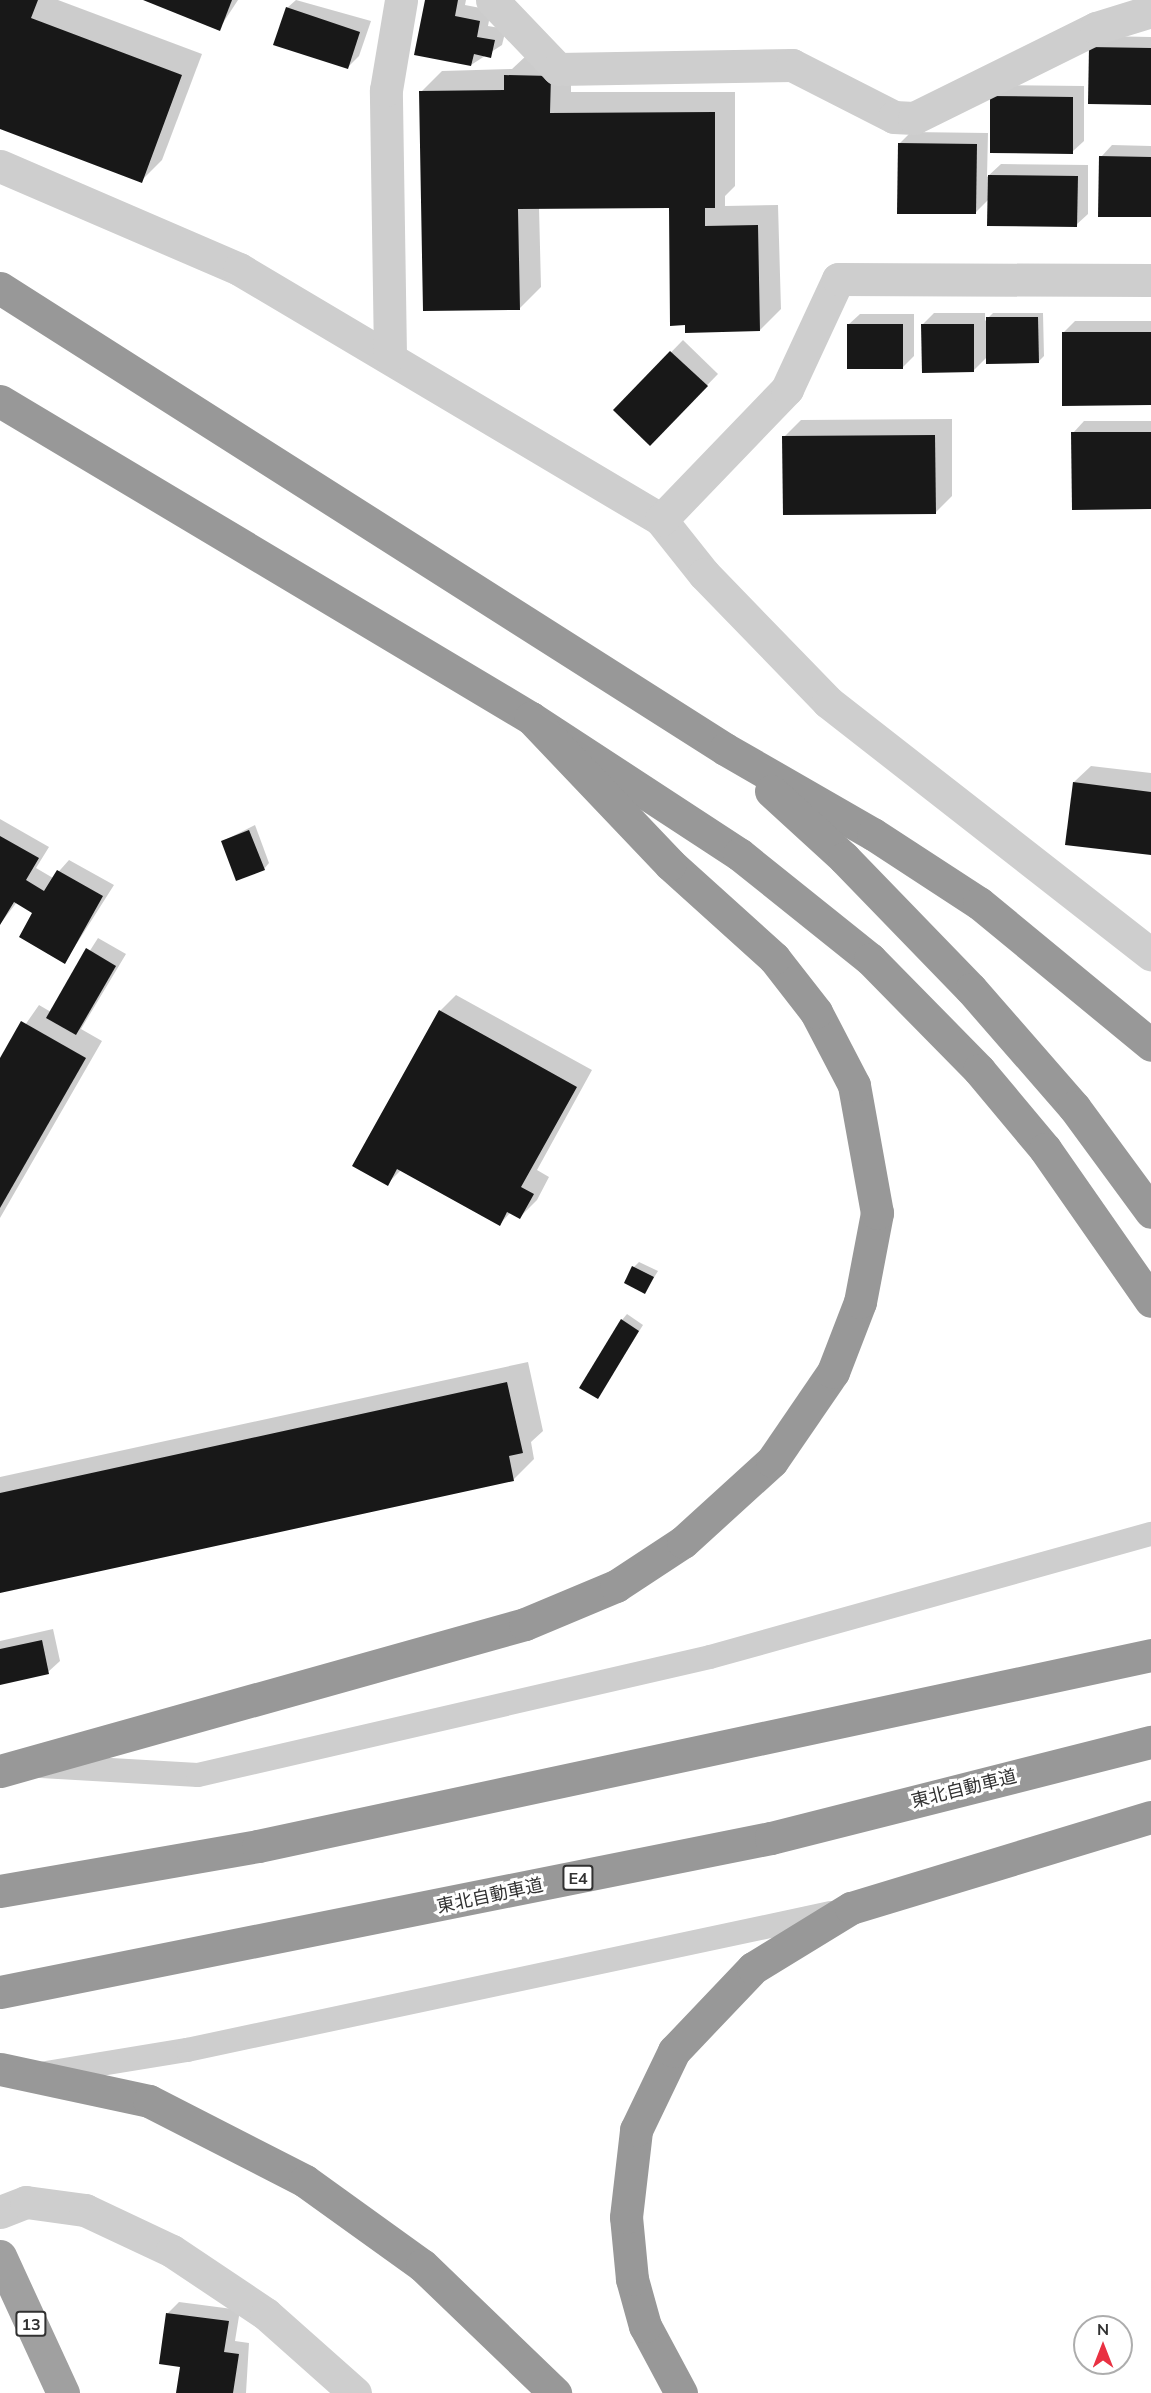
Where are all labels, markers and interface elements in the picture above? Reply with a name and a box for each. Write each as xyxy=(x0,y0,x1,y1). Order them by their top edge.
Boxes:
street label: 東北自動車道 xyxy=(909,1765,1019,1813)
road number: E4 xyxy=(562,1865,594,1891)
street label: 東北自動車道 xyxy=(435,1874,545,1918)
road number: 13 xyxy=(15,2311,48,2337)
north arrow xyxy=(1073,2315,1133,2375)
text: N xyxy=(1097,2319,1109,2339)

